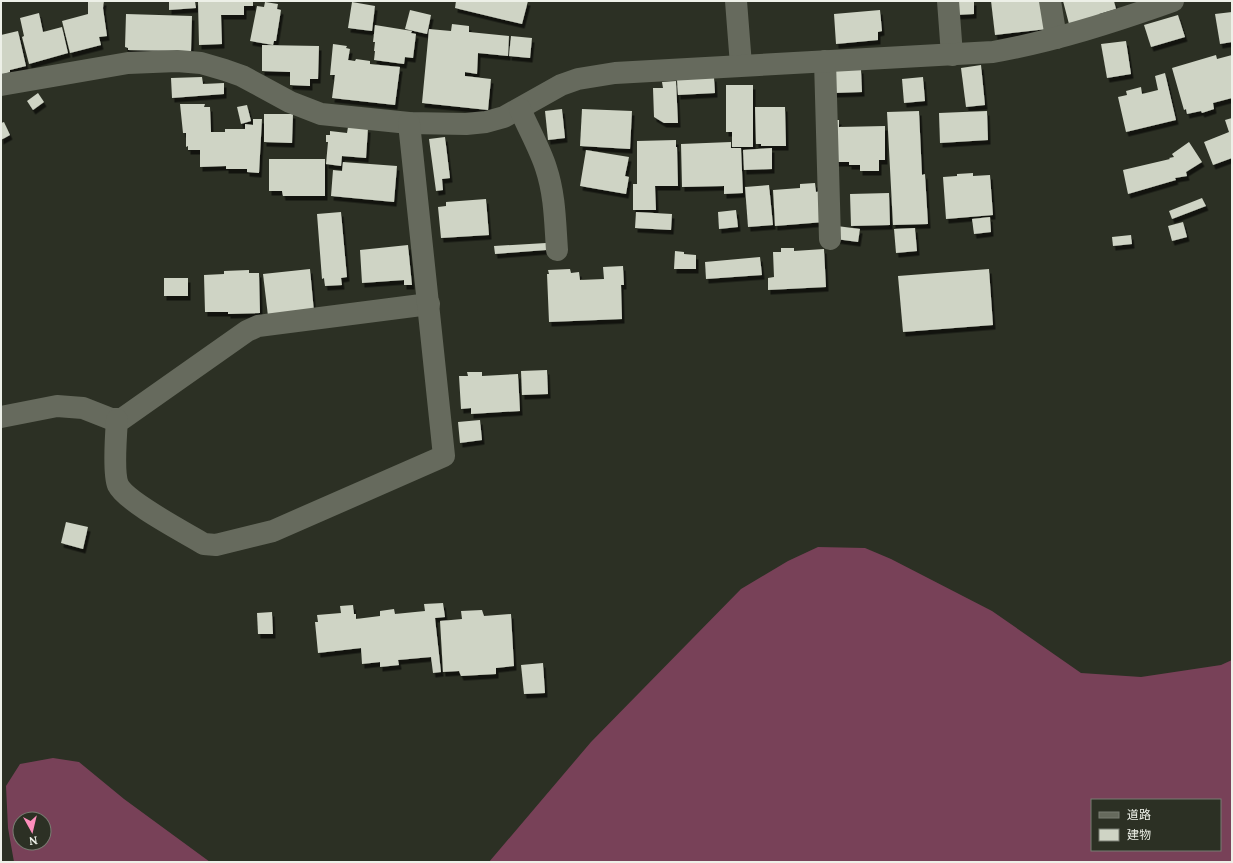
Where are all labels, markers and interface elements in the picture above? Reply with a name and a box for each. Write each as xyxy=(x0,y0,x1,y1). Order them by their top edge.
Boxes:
legend xyxy=(1091,799,1221,851)
text: 道路 xyxy=(1127,807,1151,822)
north arrow xyxy=(12,811,52,851)
text: 建物 xyxy=(1127,827,1151,842)
text: N xyxy=(28,833,39,848)

